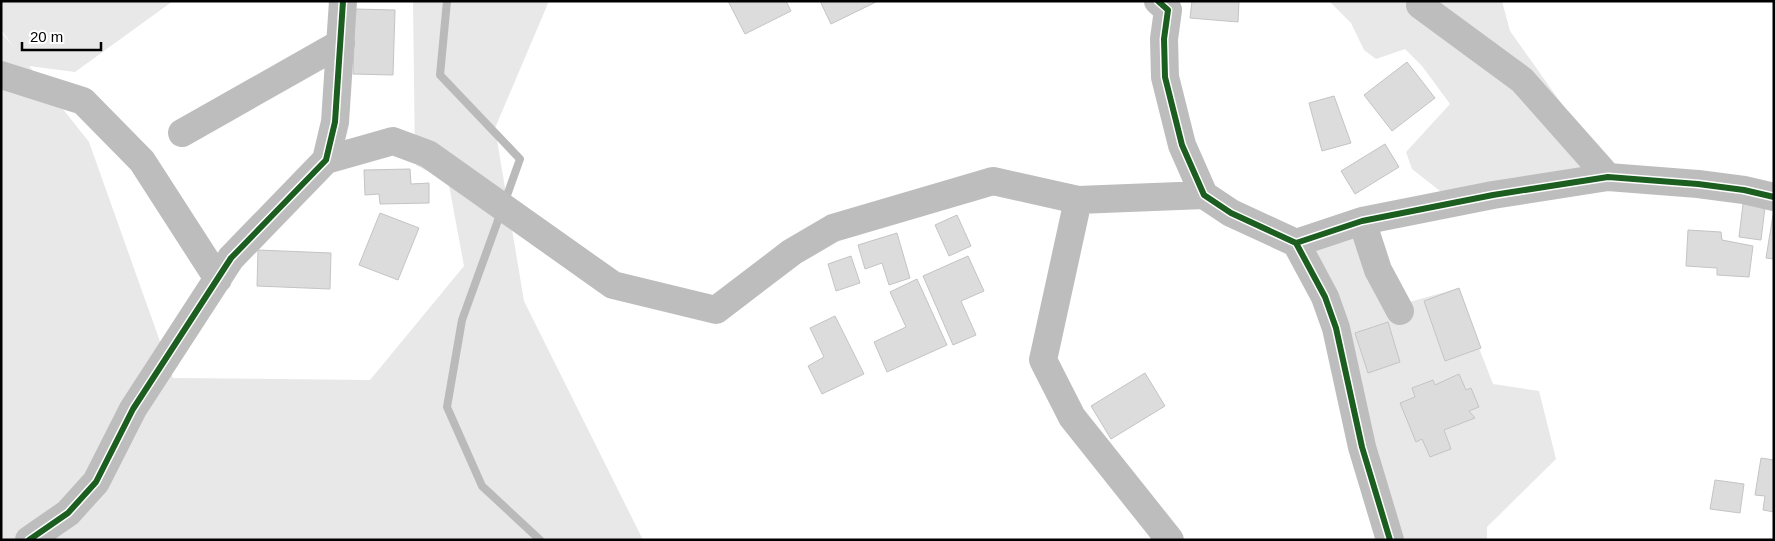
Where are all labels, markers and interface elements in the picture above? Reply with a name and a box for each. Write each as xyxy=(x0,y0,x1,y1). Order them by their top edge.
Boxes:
scale bar xyxy=(22,20,101,52)
text: 20 m xyxy=(30,28,63,45)

